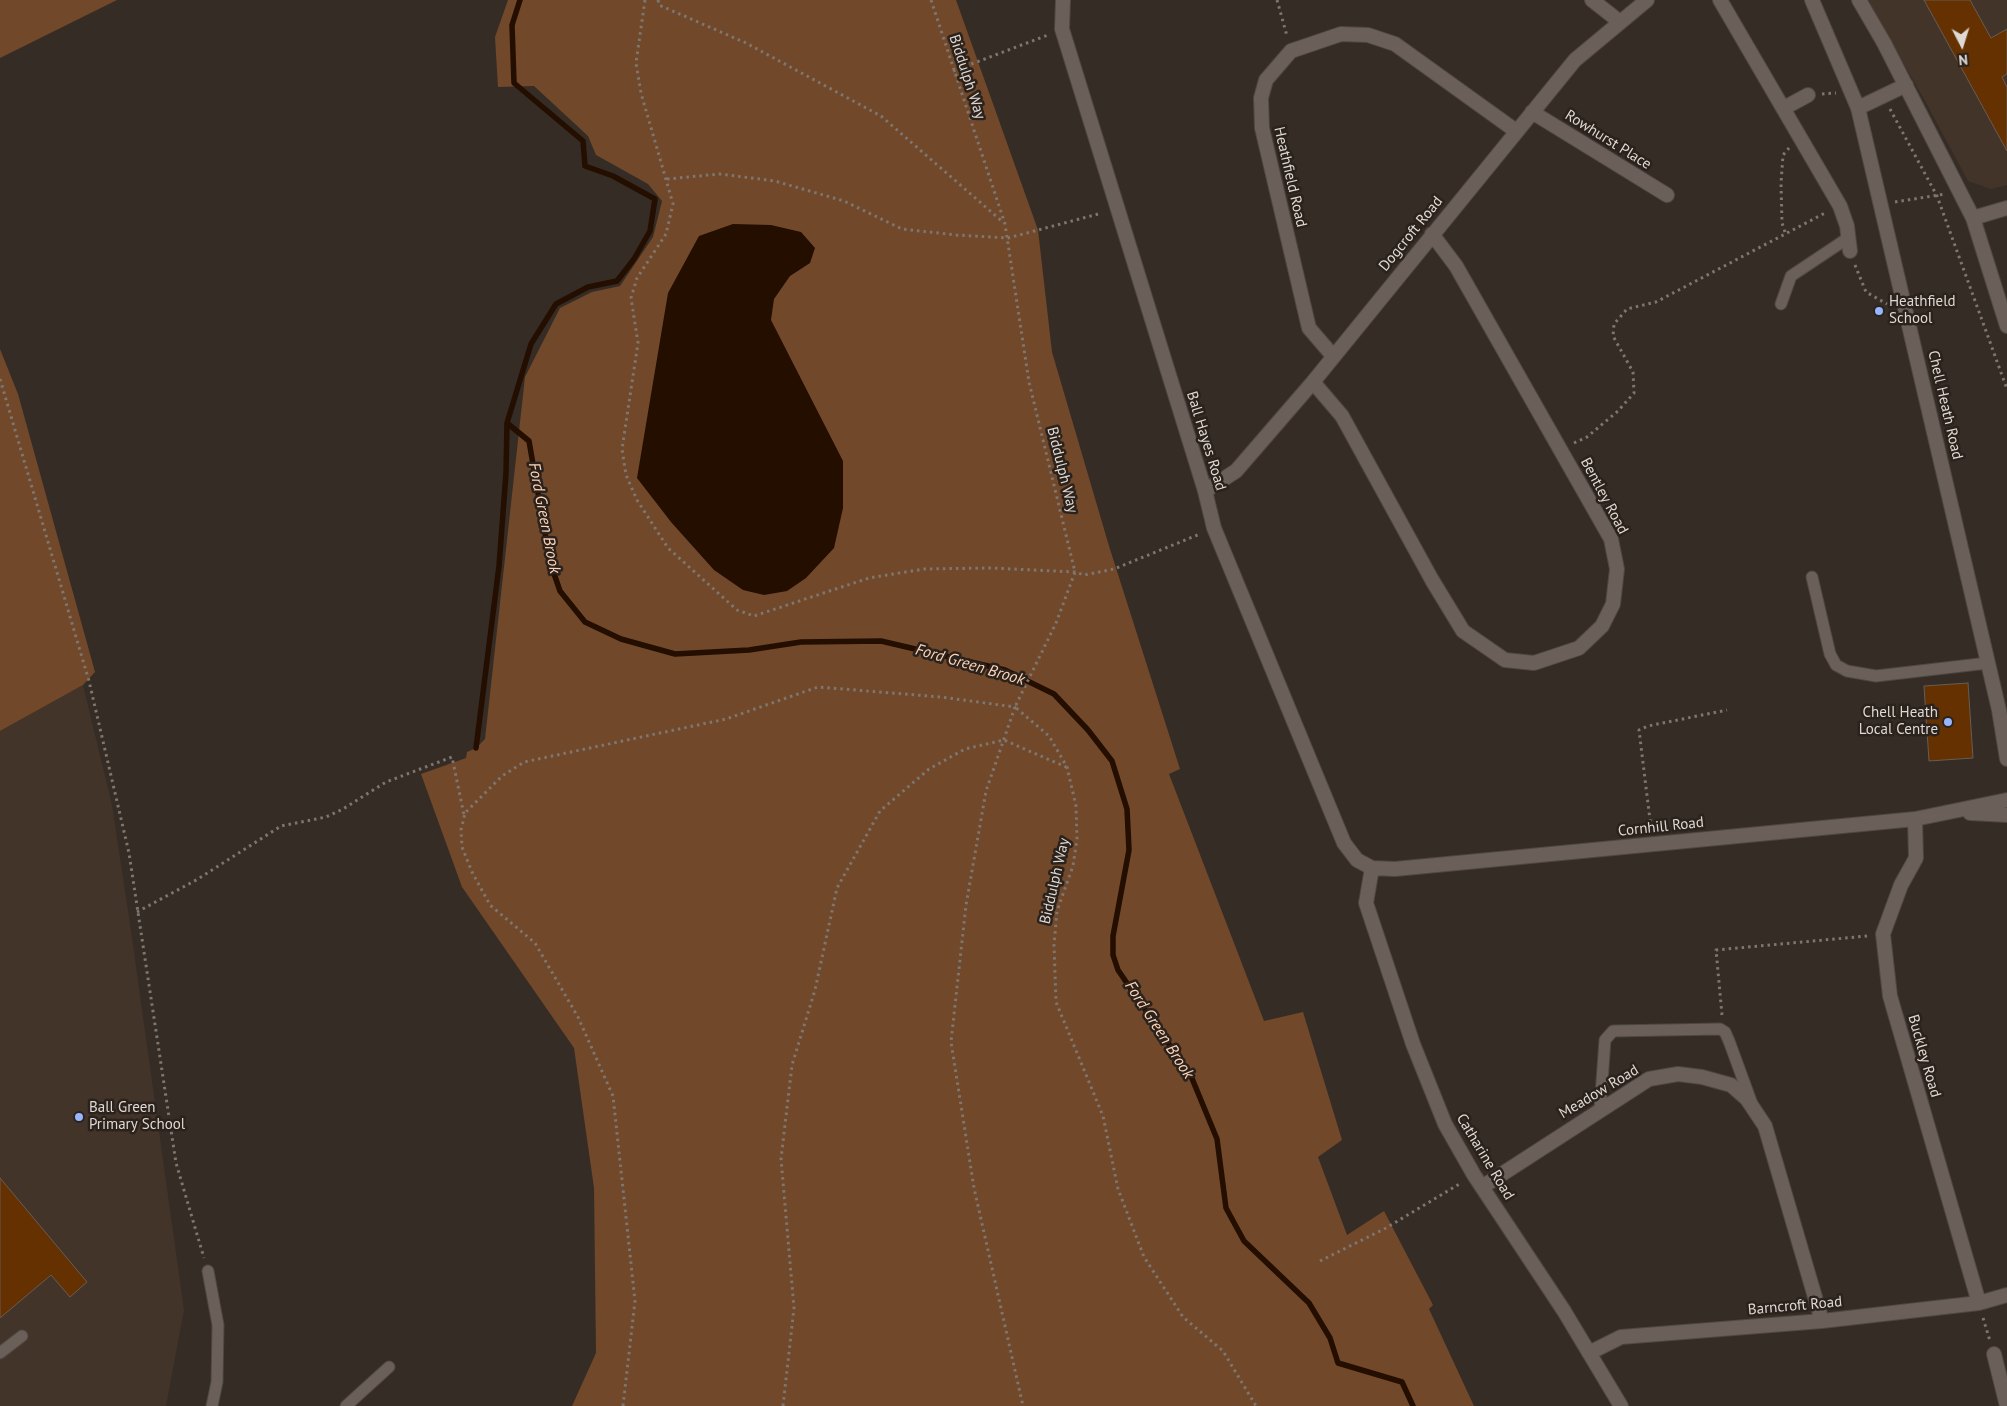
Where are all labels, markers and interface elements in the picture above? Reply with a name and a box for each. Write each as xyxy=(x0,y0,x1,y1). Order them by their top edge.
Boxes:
north arrow xyxy=(1937,20,1987,70)
street label: Biddulph Way xyxy=(945,32,989,122)
text: N xyxy=(1958,51,1969,69)
street label: Rowhurst Place xyxy=(1562,106,1654,174)
street label: Heathfield Road xyxy=(1270,125,1310,229)
street label: Dogcroft Road xyxy=(1375,193,1447,275)
place label: Heathfield School xyxy=(1889,293,1956,328)
marker: Heathfield School xyxy=(1873,305,1885,317)
street label: Chell Heath Road xyxy=(1924,349,1966,461)
street label: Ball Hayes Road xyxy=(1182,389,1230,493)
street label: Biddulph Way xyxy=(1043,425,1081,515)
street label: Bentley Road xyxy=(1576,455,1632,537)
water label: Ford Green Brook xyxy=(524,461,564,575)
water label: Ford Green Brook xyxy=(913,640,1027,690)
place label: Chell Heath Local Centre xyxy=(1859,704,1938,739)
marker: Chell Heath Local Centre xyxy=(1942,716,1954,728)
street label: Cornhill Road xyxy=(1617,814,1705,840)
street label: Biddulph Way xyxy=(1036,836,1074,926)
water label: Ford Green Brook xyxy=(1120,977,1198,1083)
street label: Buckley Road xyxy=(1904,1013,1944,1099)
street label: Meadow Road xyxy=(1556,1061,1642,1123)
place label: Ball Green Primary School xyxy=(89,1099,185,1134)
marker: Ball Green Primary School xyxy=(73,1111,85,1123)
street label: Catharine Road xyxy=(1452,1111,1518,1203)
street label: Barncroft Road xyxy=(1747,1293,1843,1319)

